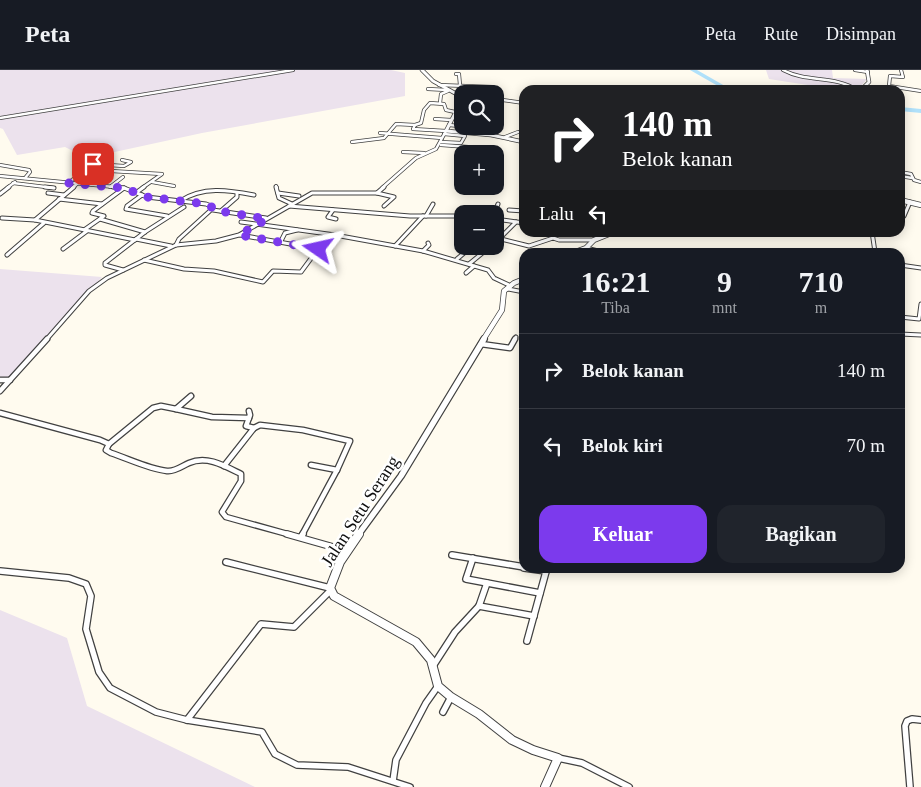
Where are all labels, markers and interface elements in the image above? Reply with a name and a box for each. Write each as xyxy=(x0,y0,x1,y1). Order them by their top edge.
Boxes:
text: Peta xyxy=(25,21,70,47)
text: Peta xyxy=(705,24,736,44)
text: Rute xyxy=(764,24,798,44)
text: Disimpan xyxy=(826,24,896,44)
map controls xyxy=(454,85,504,255)
button: search xyxy=(454,85,504,135)
icon: right xyxy=(539,105,604,170)
text: 140 m xyxy=(622,105,712,144)
pin xyxy=(72,143,114,185)
button: + xyxy=(454,145,504,195)
text: Belok kanan xyxy=(622,146,733,171)
icon: arrive xyxy=(79,150,107,178)
icon: left xyxy=(584,200,612,228)
text: Lalu xyxy=(539,203,574,224)
button: − xyxy=(454,205,504,255)
position arrow xyxy=(291,222,343,274)
text: 16:21 xyxy=(581,265,651,298)
text: 9 xyxy=(717,265,732,298)
text: 710 xyxy=(798,265,843,298)
text: Tiba xyxy=(601,299,630,316)
text: mnt xyxy=(712,299,737,316)
text: m xyxy=(815,299,827,316)
icon: right xyxy=(539,357,567,385)
text: Belok kanan xyxy=(582,360,684,381)
text: 140 m xyxy=(837,360,885,381)
icon: left xyxy=(539,432,567,460)
text: Belok kiri xyxy=(582,435,663,456)
text: 70 m xyxy=(846,435,885,456)
street label: Jalan Setu Serang xyxy=(317,452,403,570)
button: Keluar xyxy=(539,505,707,563)
button: Bagikan xyxy=(717,505,885,563)

